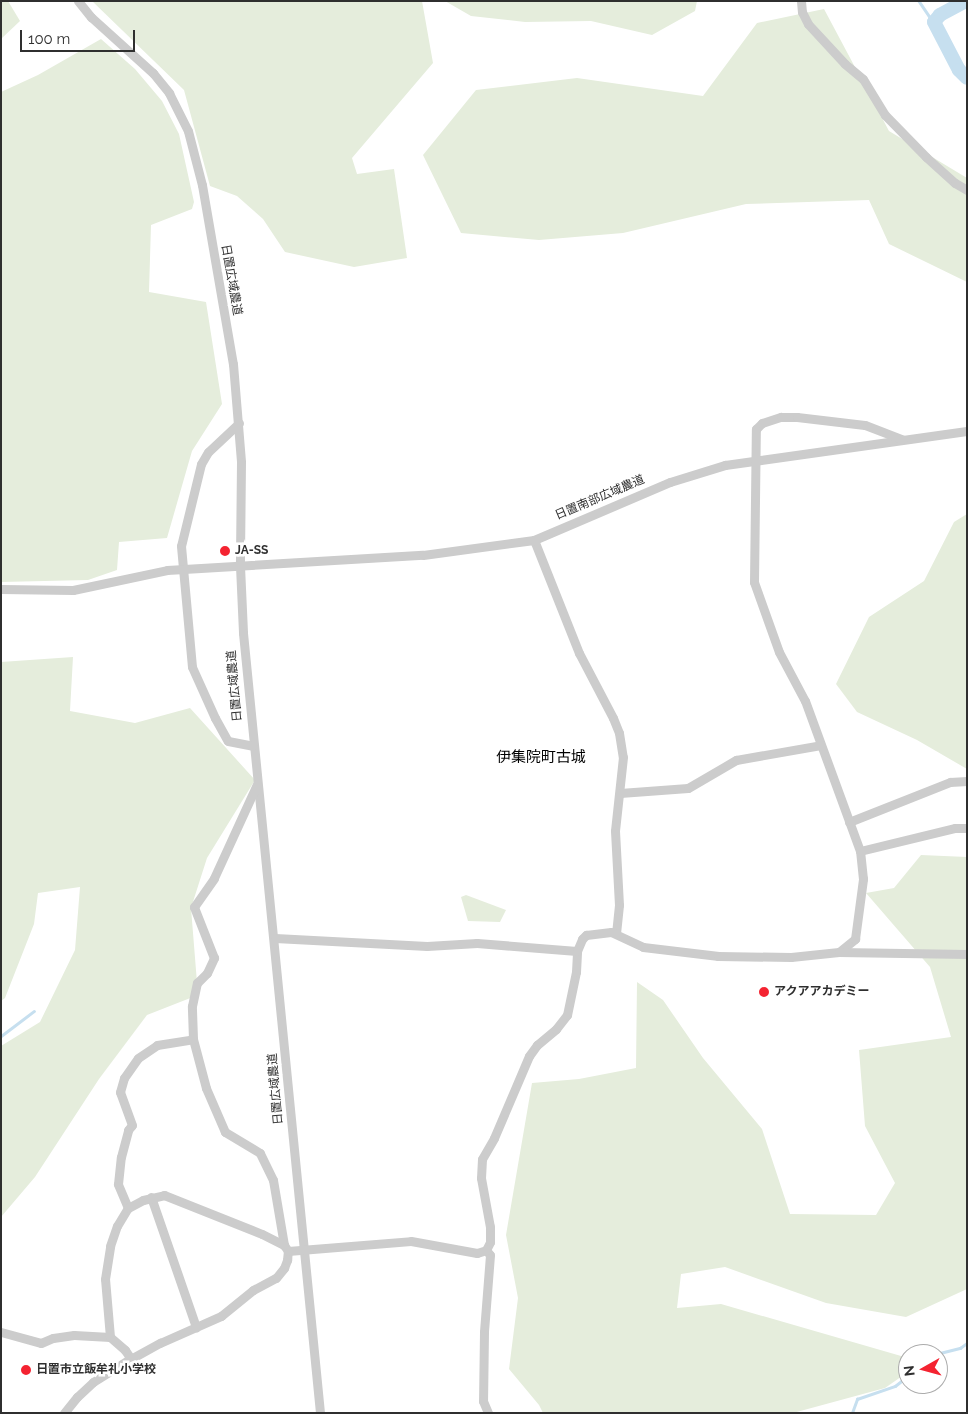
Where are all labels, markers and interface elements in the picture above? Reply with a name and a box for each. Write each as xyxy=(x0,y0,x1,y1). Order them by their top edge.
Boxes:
scale bar xyxy=(22,20,138,52)
text: 100 m xyxy=(28,30,70,48)
street label: 日置広域農道 xyxy=(218,243,244,317)
street label: 日置南部広域農道 xyxy=(553,473,647,523)
place label: JA-SS xyxy=(235,544,268,558)
marker: JA-SS xyxy=(219,545,231,557)
street label: 日置広域農道 xyxy=(225,650,245,722)
district label: 伊集院町古城 xyxy=(496,749,586,767)
place label: アクアアカデミー xyxy=(774,985,870,999)
marker: アクアアカデミー xyxy=(758,986,770,998)
street label: 日置広域農道 xyxy=(266,1053,286,1125)
north arrow xyxy=(898,1344,948,1394)
place label: 日置市立飯牟礼小学校 xyxy=(36,1363,156,1377)
marker: 日置市立飯牟礼小学校 xyxy=(20,1364,32,1376)
text: N xyxy=(901,1364,918,1377)

